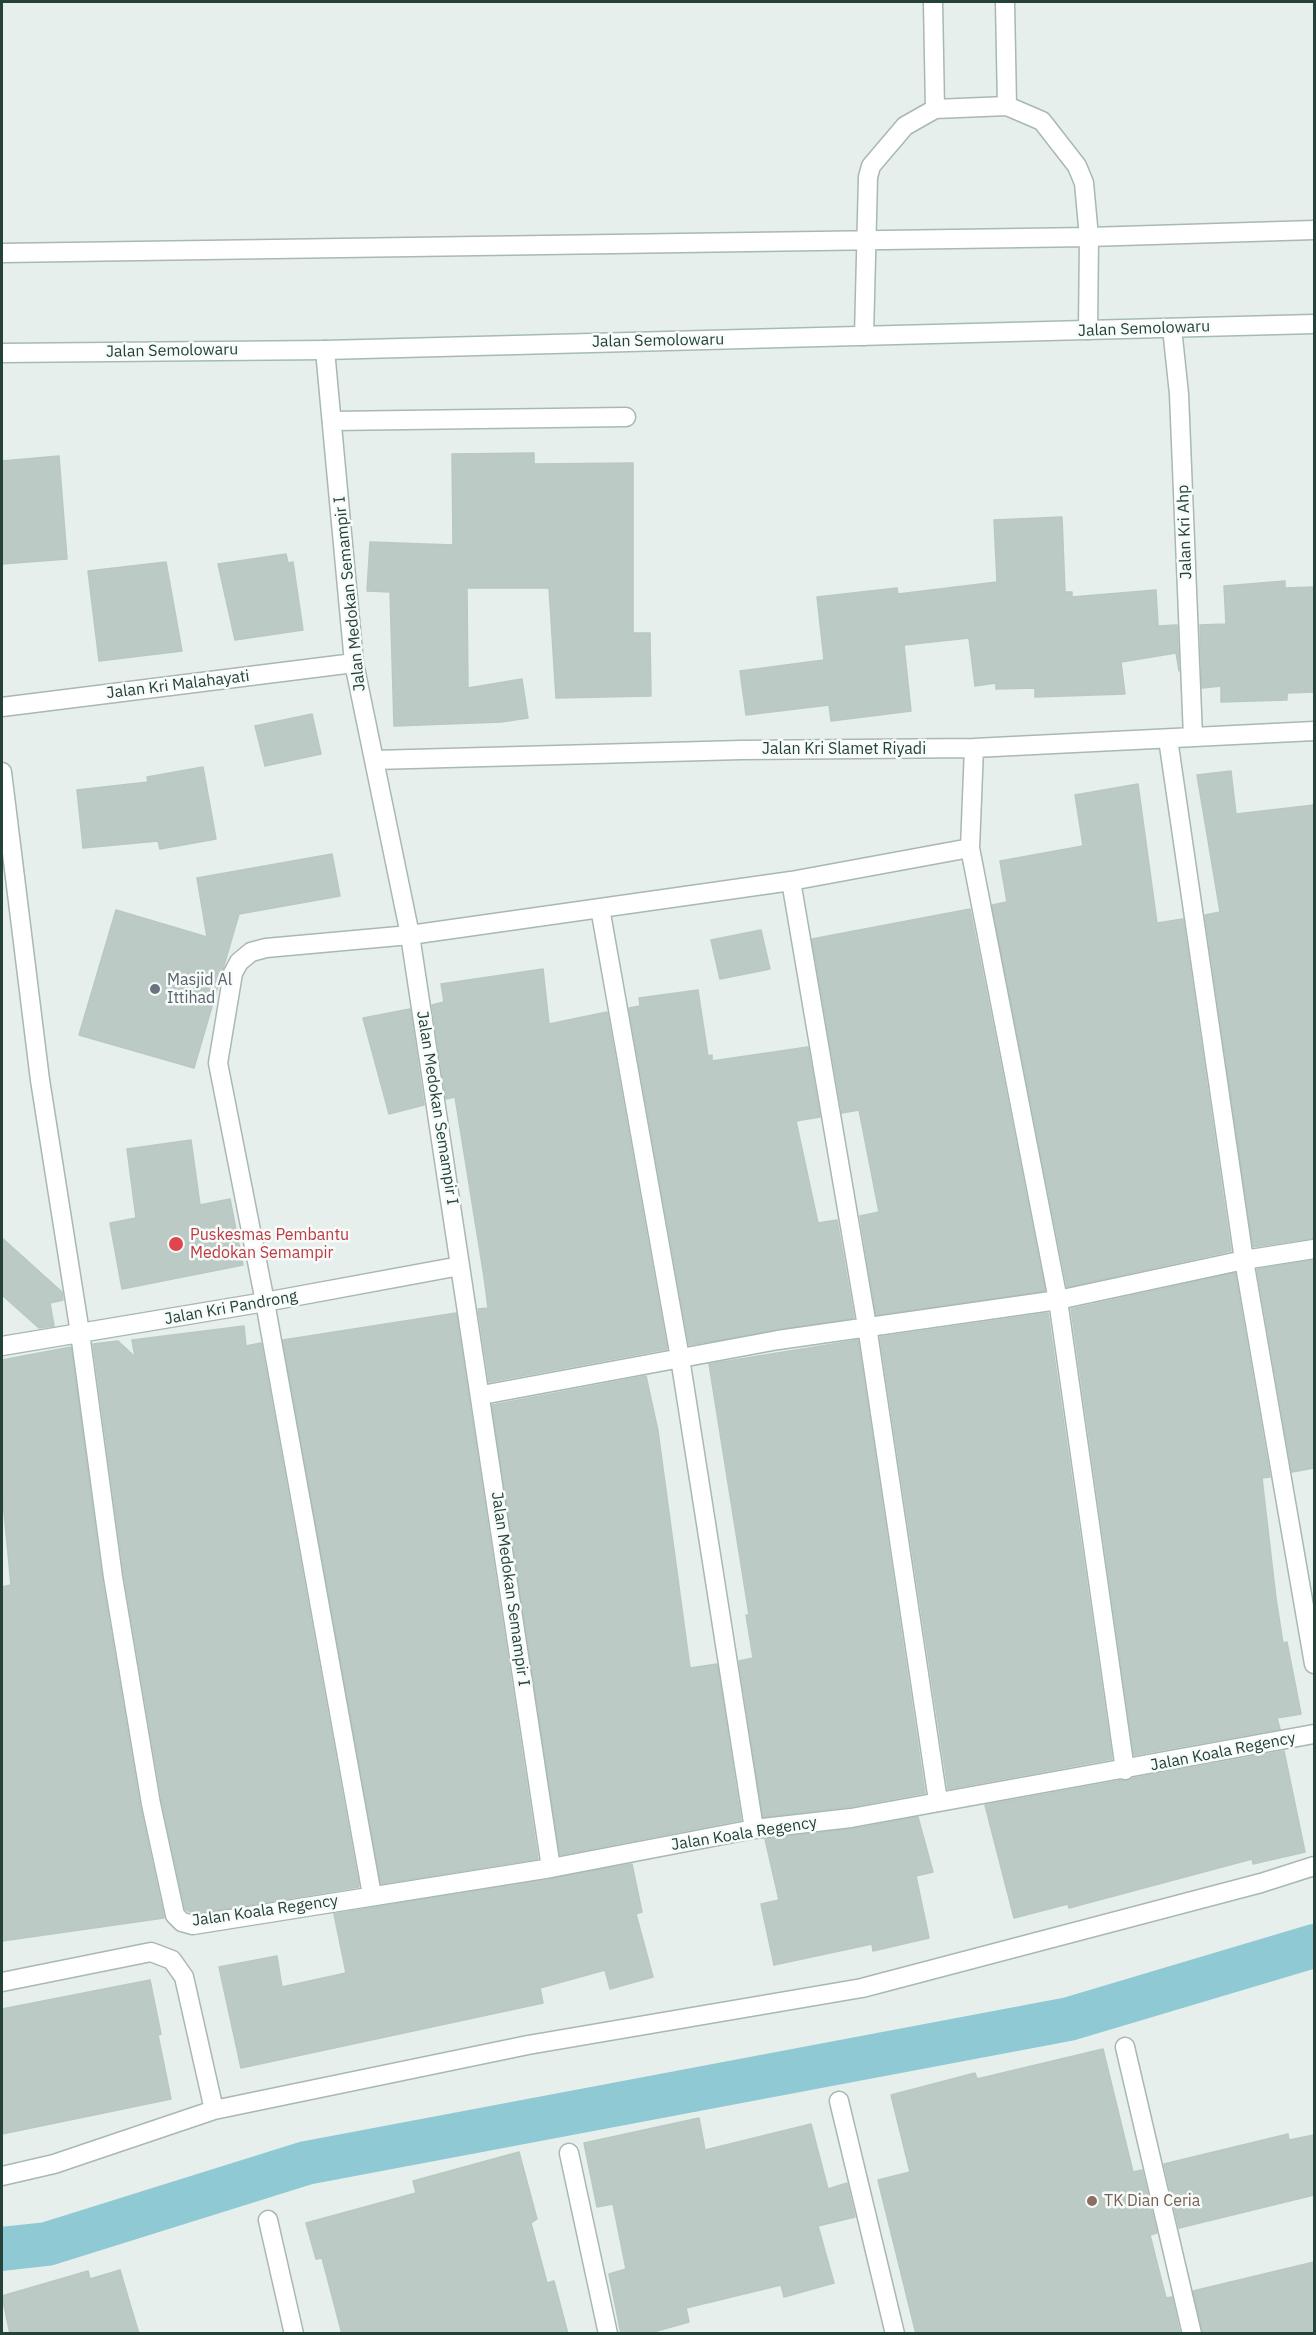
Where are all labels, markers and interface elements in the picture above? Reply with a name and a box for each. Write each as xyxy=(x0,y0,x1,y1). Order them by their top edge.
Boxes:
street label: Jalan Semolowaru xyxy=(1078,317,1210,341)
street label: Jalan Semolowaru xyxy=(592,330,724,352)
street label: Jalan Semolowaru xyxy=(106,340,238,362)
street label: Jalan Kri Ahp xyxy=(1174,484,1196,580)
street label: Jalan Medokan Semampir I xyxy=(330,495,370,693)
street label: Jalan Kri Malahayati xyxy=(105,667,251,703)
street label: Jalan Kri Slamet Riyadi xyxy=(762,739,926,759)
place label: Masjid Al Ittihad xyxy=(167,970,232,1008)
marker: Masjid Al Ittihad xyxy=(148,982,162,996)
street label: Jalan Medokan Semampir I xyxy=(412,1010,462,1206)
place label: Puskesmas Pembantu Medokan Semampir xyxy=(190,1225,349,1263)
marker: Puskesmas Pembantu Medokan Semampir xyxy=(167,1235,185,1253)
street label: Jalan Kri Pandrong xyxy=(163,1287,299,1329)
street label: Jalan Medokan Semampir I xyxy=(487,1491,533,1687)
street label: Jalan Koala Regency xyxy=(1149,1729,1297,1775)
street label: Jalan Koala Regency xyxy=(670,1813,818,1855)
street label: Jalan Koala Regency xyxy=(191,1891,339,1931)
place label: TK Dian Ceria xyxy=(1104,2191,1200,2211)
marker: TK Dian Ceria xyxy=(1085,2194,1099,2208)

